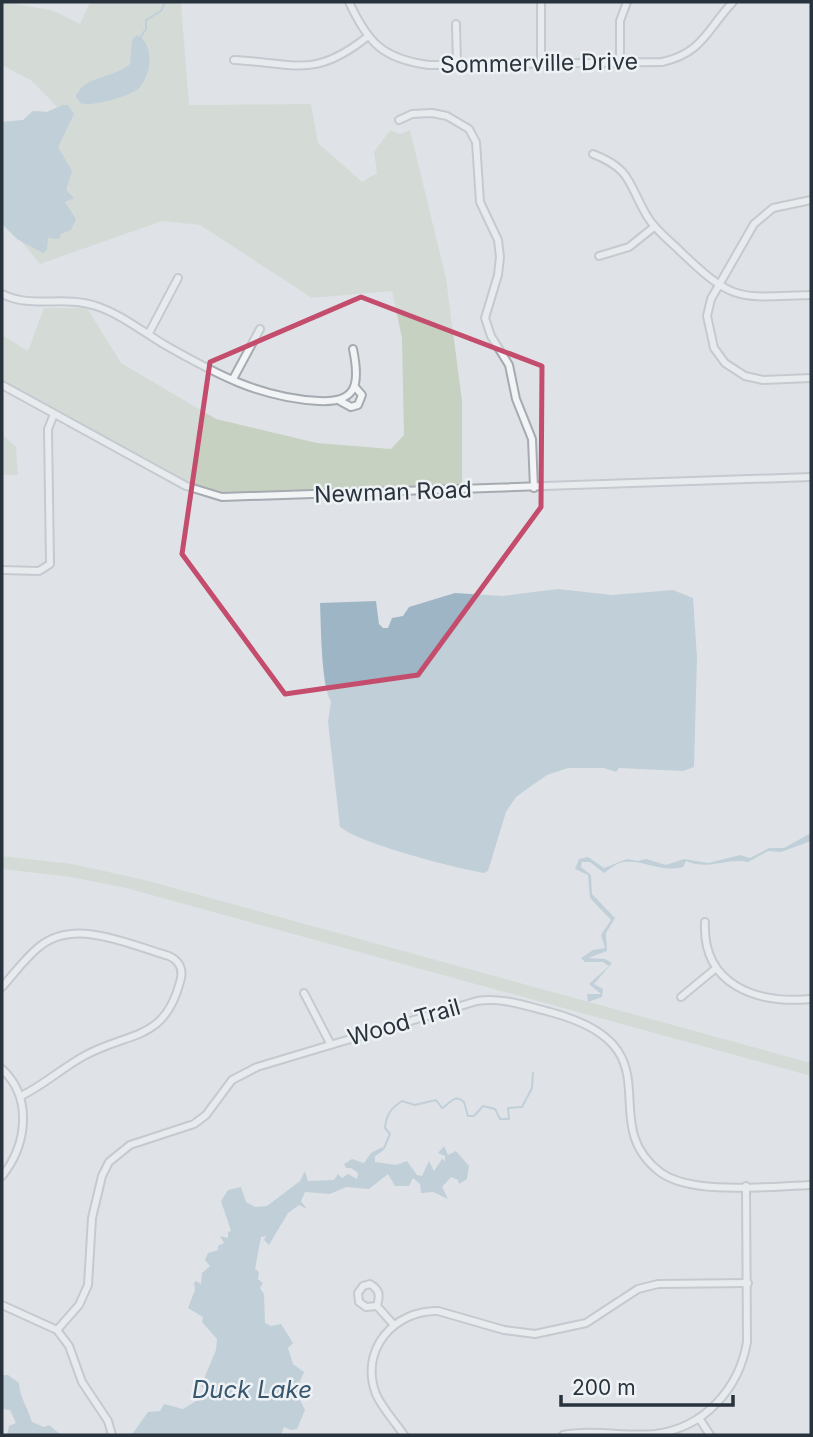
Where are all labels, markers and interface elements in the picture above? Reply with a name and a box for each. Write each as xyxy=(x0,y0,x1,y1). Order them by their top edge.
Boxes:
street label: Sommerville Drive xyxy=(440,47,638,79)
street label: Newman Road xyxy=(314,475,472,509)
street label: Wood Trail xyxy=(344,993,464,1051)
scale bar xyxy=(561,1364,732,1408)
water label: Duck Lake xyxy=(192,1375,312,1404)
text: 200 m xyxy=(572,1375,636,1400)

